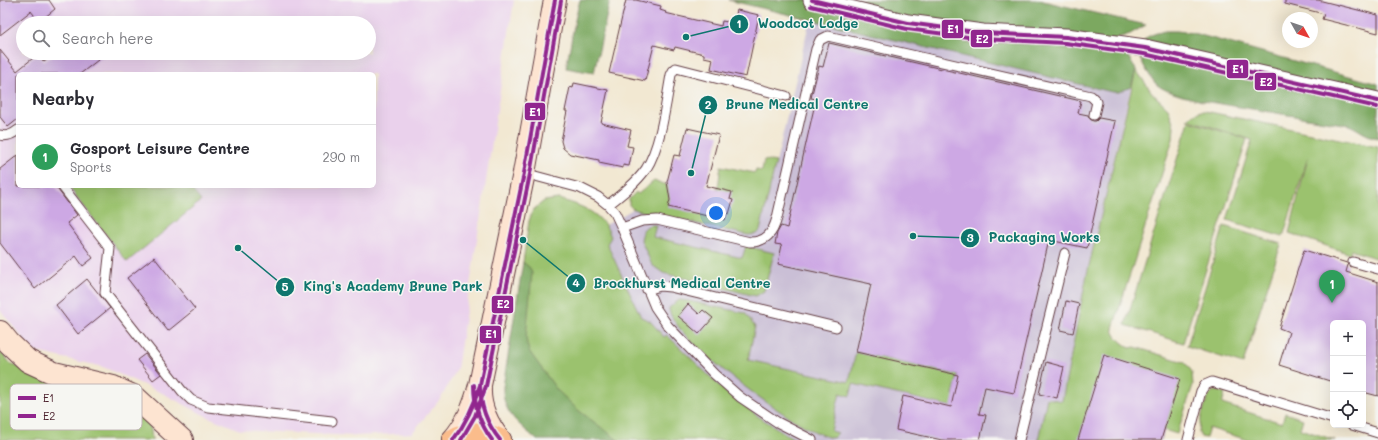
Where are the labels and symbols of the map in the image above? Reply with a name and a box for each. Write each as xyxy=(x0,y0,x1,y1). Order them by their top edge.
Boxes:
callout: Woodcot Lodge xyxy=(729,11,866,36)
north arrow xyxy=(1282,12,1318,48)
text: Woodcot Lodge xyxy=(758,14,858,31)
text: 1 xyxy=(736,15,742,31)
line badge: E1 xyxy=(941,19,964,39)
text: E1 xyxy=(947,21,959,36)
line badge: E2 xyxy=(970,29,993,48)
text: E2 xyxy=(975,31,989,46)
line badge: E1 xyxy=(1226,59,1249,79)
text: E1 xyxy=(1232,61,1244,76)
line badge: E2 xyxy=(1254,72,1277,91)
text: E2 xyxy=(1259,74,1273,89)
callout: Brune Medical Centre xyxy=(698,92,877,117)
text: Brune Medical Centre xyxy=(726,95,869,112)
text: 2 xyxy=(705,96,712,112)
line badge: E1 xyxy=(524,102,546,121)
text: E1 xyxy=(529,104,541,119)
your location xyxy=(706,203,726,223)
callout: Packaging Works xyxy=(960,225,1107,250)
text: Packaging Works xyxy=(989,228,1099,245)
text: 3 xyxy=(966,229,974,245)
pin: 1 xyxy=(1319,270,1345,303)
callout: Brockhurst Medical Centre xyxy=(566,271,779,296)
callout: King's Academy Brune Park xyxy=(275,274,491,299)
text: 4 xyxy=(572,274,580,290)
text: Brockhurst Medical Centre xyxy=(594,274,771,291)
text: King's Academy Brune Park xyxy=(303,277,483,295)
text: 5 xyxy=(281,278,289,294)
line badge: E2 xyxy=(491,295,514,314)
text: E2 xyxy=(496,296,510,311)
line badge: E1 xyxy=(479,325,502,344)
text: E1 xyxy=(485,326,497,341)
legend xyxy=(10,384,142,430)
text: E1 xyxy=(43,390,54,405)
text: E2 xyxy=(43,408,55,423)

